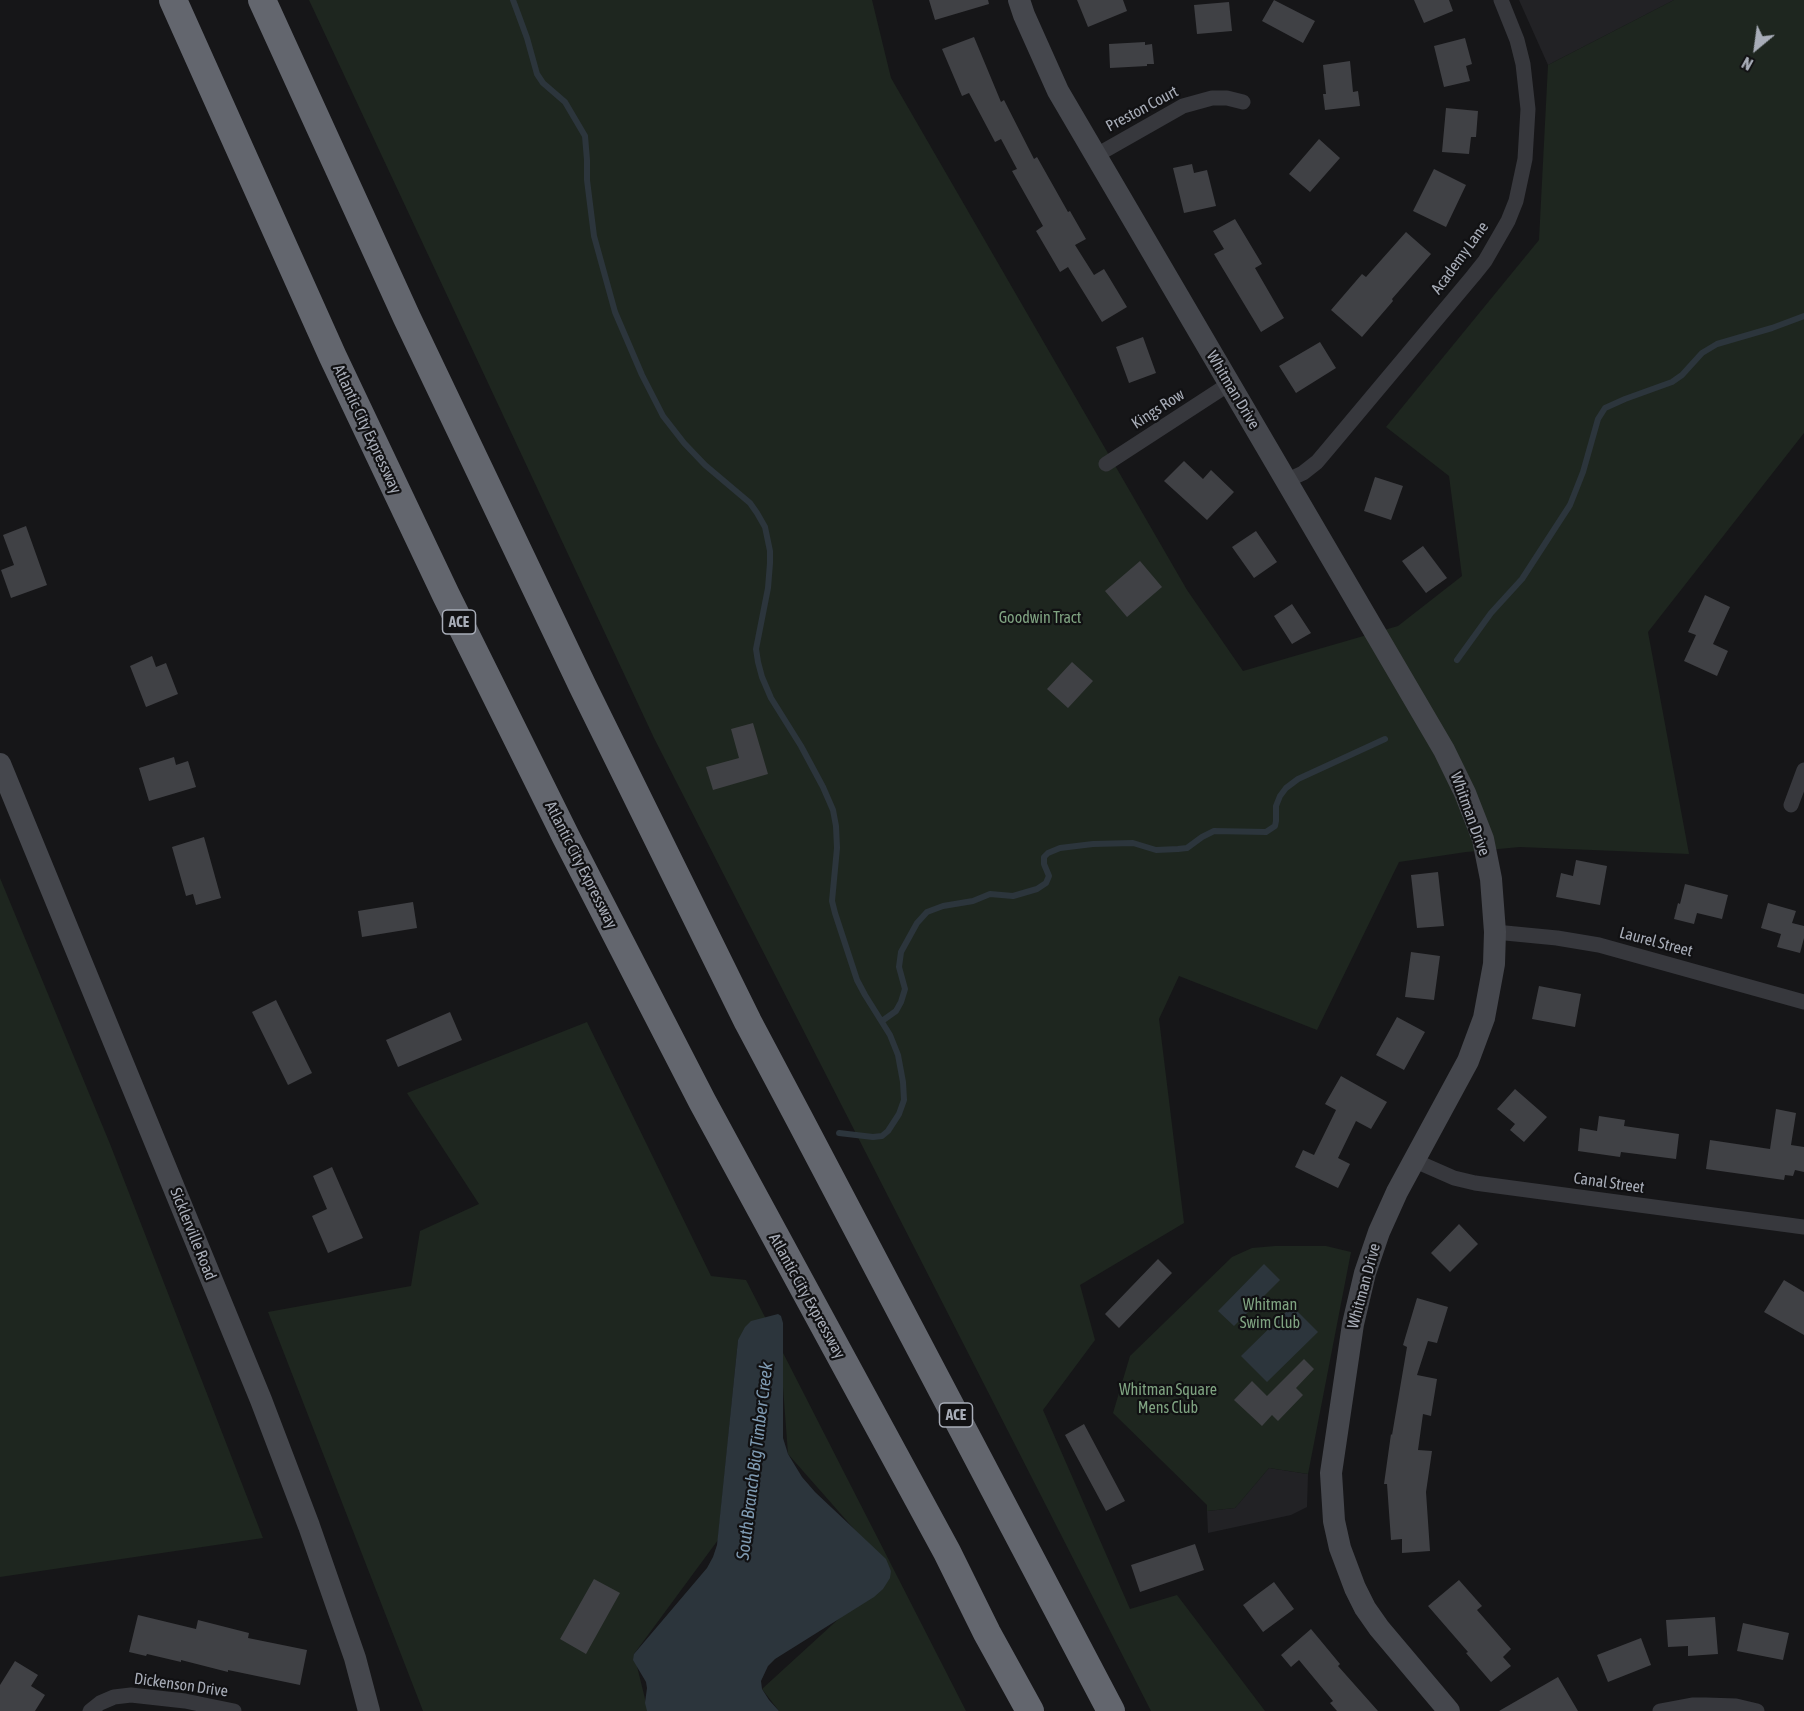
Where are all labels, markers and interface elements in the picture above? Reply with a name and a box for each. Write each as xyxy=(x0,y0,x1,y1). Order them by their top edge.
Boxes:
north arrow xyxy=(1726,18,1786,78)
text: N xyxy=(1739,54,1756,74)
street label: Preston Court xyxy=(1103,82,1181,136)
street label: Academy Lane xyxy=(1427,218,1493,298)
street label: Whitman Drive xyxy=(1202,348,1264,432)
street label: Atlantic City Expressway xyxy=(329,361,405,497)
street label: Kings Row xyxy=(1128,385,1188,433)
park label: Goodwin Tract xyxy=(999,608,1081,628)
road number: ACE xyxy=(442,610,476,634)
street label: Whitman Drive xyxy=(1446,770,1494,858)
street label: Atlantic City Expressway xyxy=(541,798,621,932)
street label: Laurel Street xyxy=(1617,923,1695,961)
street label: Canal Street xyxy=(1572,1169,1646,1197)
street label: Sicklerville Road xyxy=(166,1185,220,1283)
street label: Atlantic City Expressway xyxy=(765,1230,849,1362)
street label: Whitman Drive xyxy=(1343,1241,1385,1331)
park label: Whitman Swim Club xyxy=(1240,1295,1300,1333)
water label: South Branch Big Timber Creek xyxy=(732,1361,778,1561)
park label: Whitman Square Mens Club xyxy=(1119,1380,1217,1418)
road number: ACE xyxy=(940,1403,972,1427)
street label: Dickenson Drive xyxy=(133,1669,229,1701)

